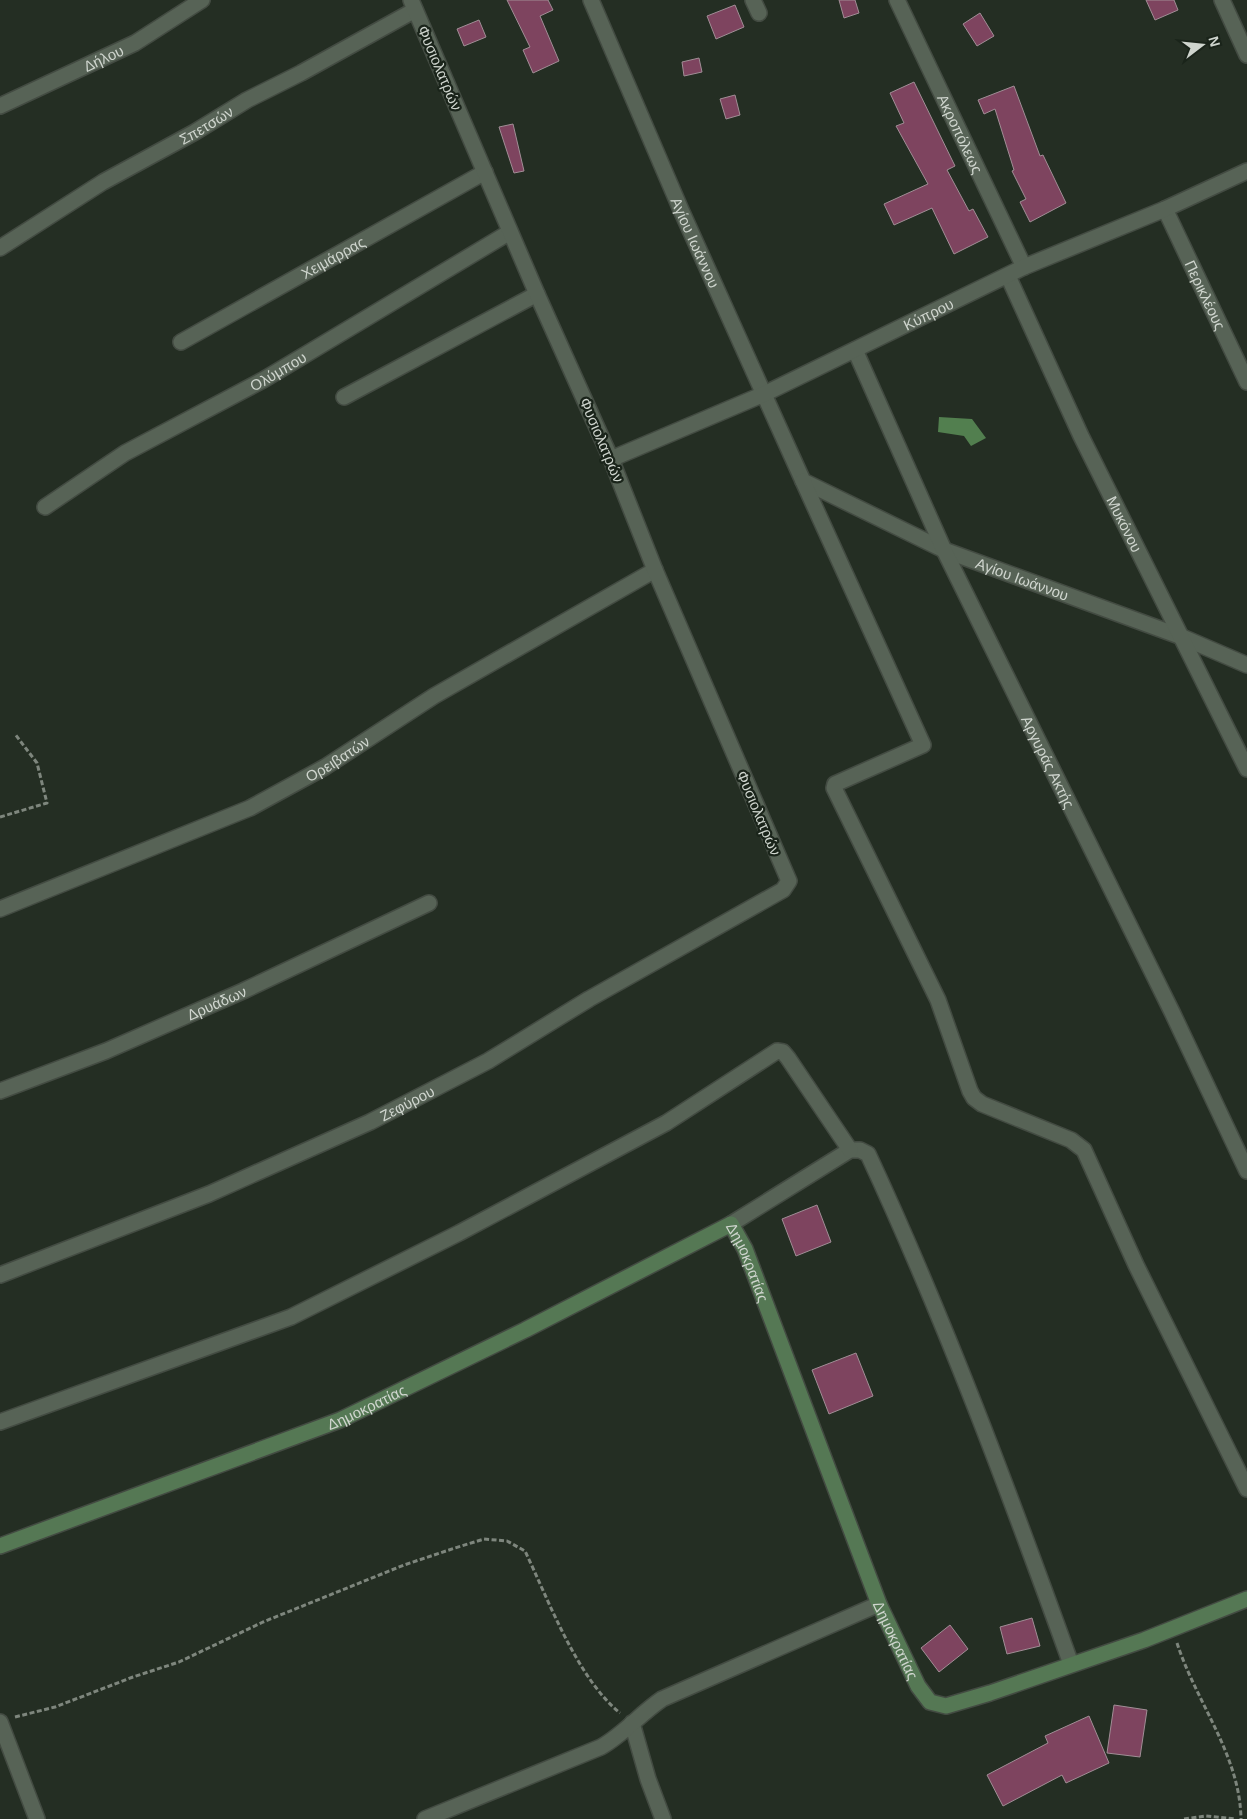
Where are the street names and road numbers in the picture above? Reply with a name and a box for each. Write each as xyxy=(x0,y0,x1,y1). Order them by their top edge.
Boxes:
street label: Φυσιολατρών xyxy=(415,23,465,113)
street label: Δήλου xyxy=(81,41,126,74)
street label: Ακροπόλεως xyxy=(934,91,987,176)
street label: Σπετσών xyxy=(176,102,236,148)
street label: Αγίου Ιωάννου xyxy=(668,195,723,290)
street label: Χειμάρρας xyxy=(298,232,368,282)
street label: Περικλέους xyxy=(1182,257,1229,332)
street label: Κύπρου xyxy=(900,294,956,333)
street label: Ολύμπου xyxy=(247,348,309,394)
street label: Φυσιολατρών xyxy=(577,395,627,485)
street label: Μυκόνου xyxy=(1104,493,1146,555)
street label: Αγίου Ιωάννου xyxy=(974,554,1071,603)
street label: Αργυράς Ακτής xyxy=(1018,713,1078,811)
street label: Ορειβατών xyxy=(302,732,372,785)
street label: Φυσιολατρών xyxy=(734,768,784,858)
street label: Δρυάδων xyxy=(184,982,249,1023)
street label: Ζεφύρου xyxy=(377,1082,437,1124)
street label: Δημοκρατίας xyxy=(723,1219,773,1304)
street label: Δημοκρατίας xyxy=(325,1381,409,1433)
street label: Δημοκρατίας xyxy=(870,1598,922,1682)

